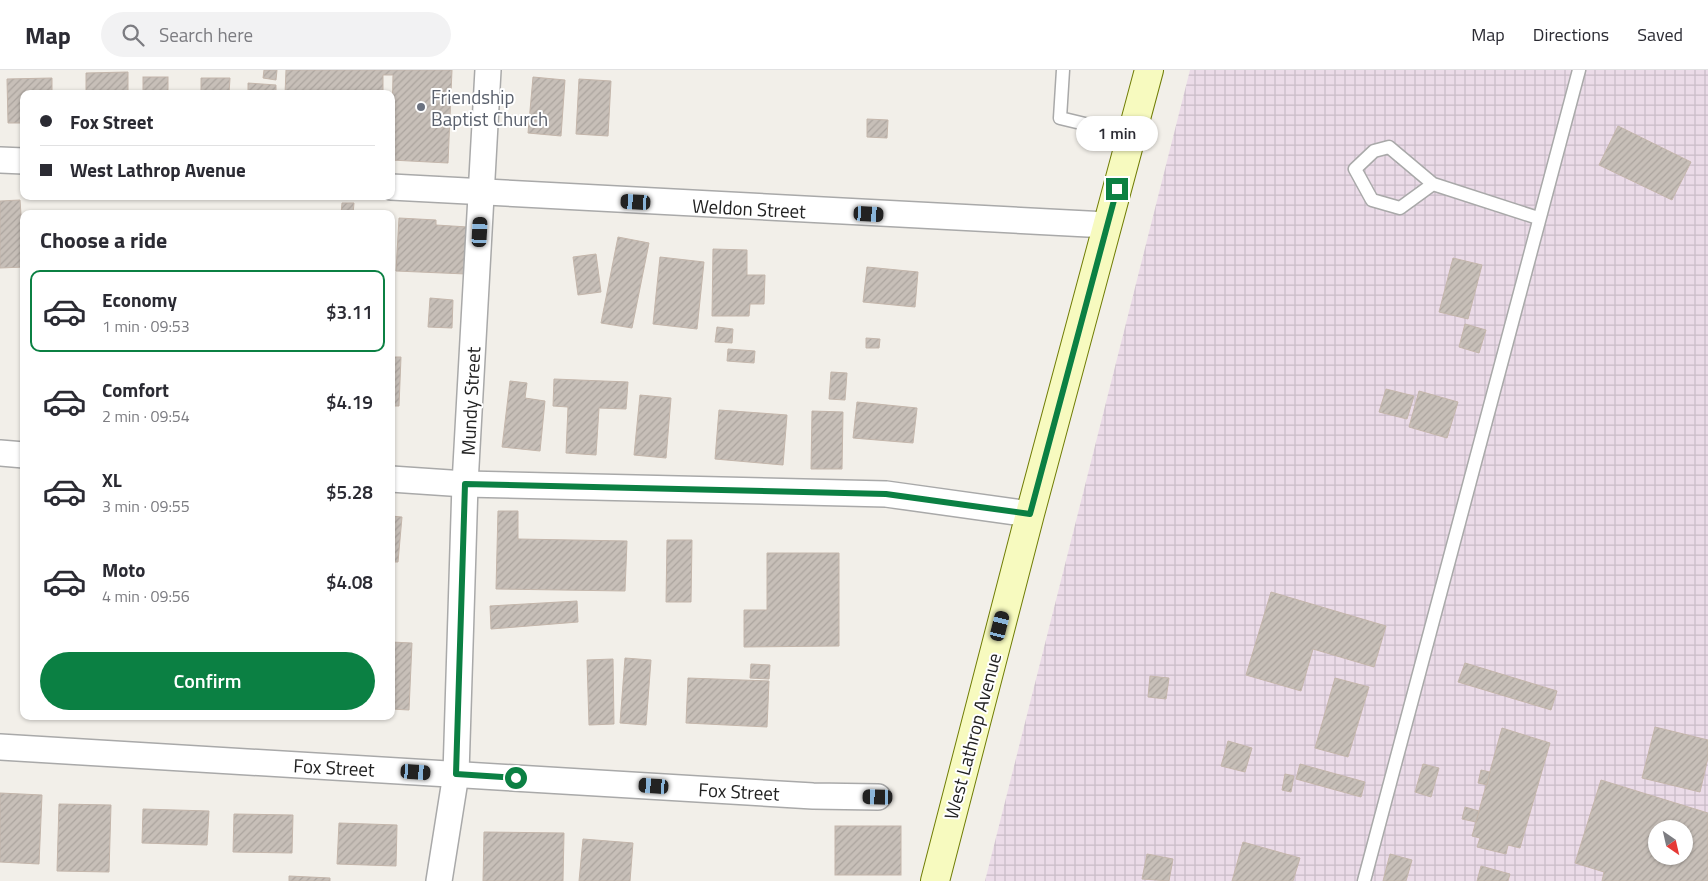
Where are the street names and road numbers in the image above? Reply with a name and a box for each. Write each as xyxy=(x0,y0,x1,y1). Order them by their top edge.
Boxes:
street label: Weldon Street xyxy=(691,191,807,225)
street label: Mundy Street xyxy=(453,346,487,456)
street label: West Lathrop Avenue xyxy=(936,650,1008,822)
street label: Fox Street xyxy=(293,750,376,784)
street label: Fox Street xyxy=(698,774,781,808)

